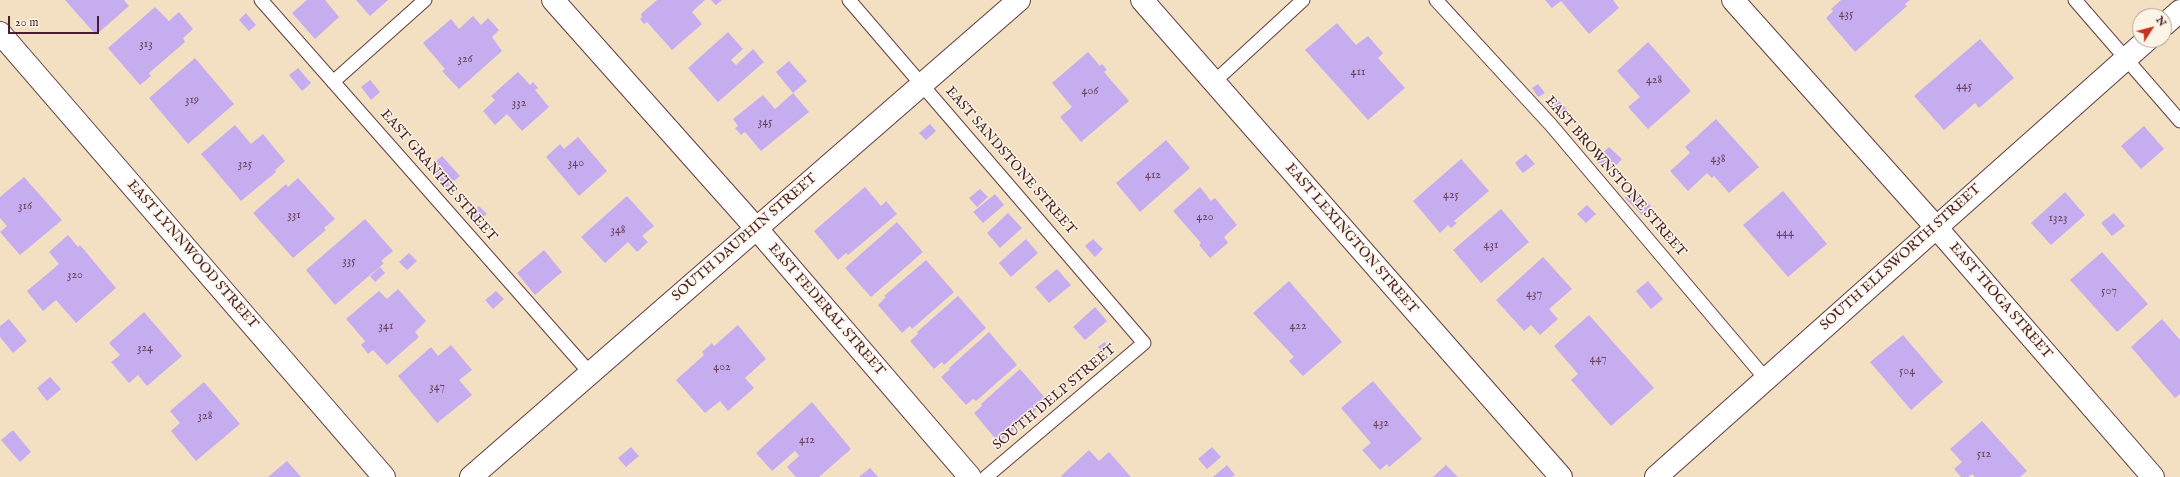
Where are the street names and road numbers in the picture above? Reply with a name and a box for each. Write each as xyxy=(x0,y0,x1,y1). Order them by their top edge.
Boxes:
street label: EAST SANDSTONE STREET xyxy=(941,84,1079,238)
street label: EAST BROWNSTONE STREET xyxy=(1541,93,1689,261)
street label: EAST GRANITE STREET xyxy=(376,107,500,245)
street label: EAST LEXINGTON STREET xyxy=(1281,160,1421,318)
street label: SOUTH DAUPHIN STREET xyxy=(669,170,821,306)
street label: EAST LYNNWOOD STREET xyxy=(123,177,261,333)
street label: SOUTH ELLSWORTH STREET xyxy=(1817,181,1985,335)
street label: EAST TIOGA STREET xyxy=(1945,240,2055,362)
street label: EAST FEDERAL STREET xyxy=(764,241,888,379)
street label: SOUTH DELP STREET xyxy=(990,342,1120,454)

